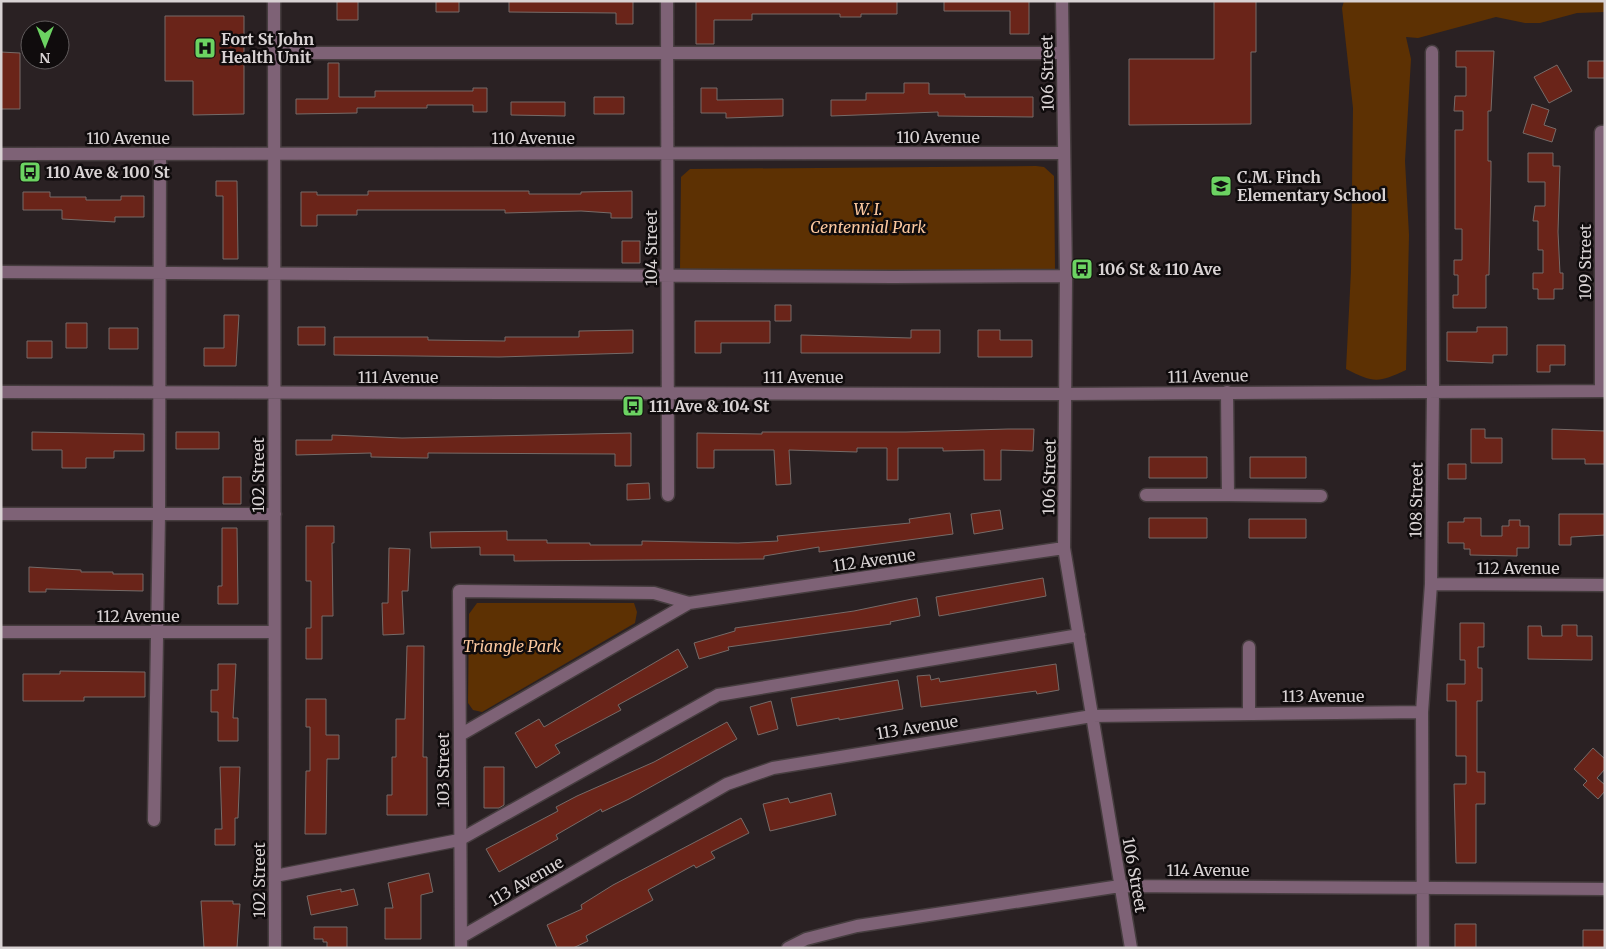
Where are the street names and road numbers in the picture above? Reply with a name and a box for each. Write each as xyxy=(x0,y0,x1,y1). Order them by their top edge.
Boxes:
street label: 106 Street xyxy=(1036,34,1058,111)
street label: 110 Avenue xyxy=(896,127,980,147)
street label: 110 Avenue xyxy=(86,128,170,148)
street label: 110 Avenue xyxy=(491,128,575,148)
street label: 104 Street xyxy=(641,209,661,286)
street label: 109 Street xyxy=(1575,223,1595,300)
street label: 111 Avenue xyxy=(1168,365,1248,387)
street label: 111 Avenue xyxy=(358,367,438,387)
street label: 111 Avenue xyxy=(763,367,843,387)
street label: 102 Street xyxy=(248,437,268,513)
street label: 106 Street xyxy=(1038,438,1060,515)
street label: 108 Street xyxy=(1405,461,1427,538)
street label: 112 Avenue xyxy=(831,544,917,576)
street label: 112 Avenue xyxy=(1476,558,1560,578)
street label: 112 Avenue xyxy=(96,606,180,626)
street label: 113 Avenue xyxy=(1282,686,1364,706)
street label: 113 Avenue xyxy=(875,711,959,743)
street label: 103 Street xyxy=(433,732,453,807)
street label: 106 Street xyxy=(1119,836,1152,915)
street label: 102 Street xyxy=(249,842,269,918)
street label: 113 Avenue xyxy=(485,852,567,910)
street label: 114 Avenue xyxy=(1167,860,1249,880)

